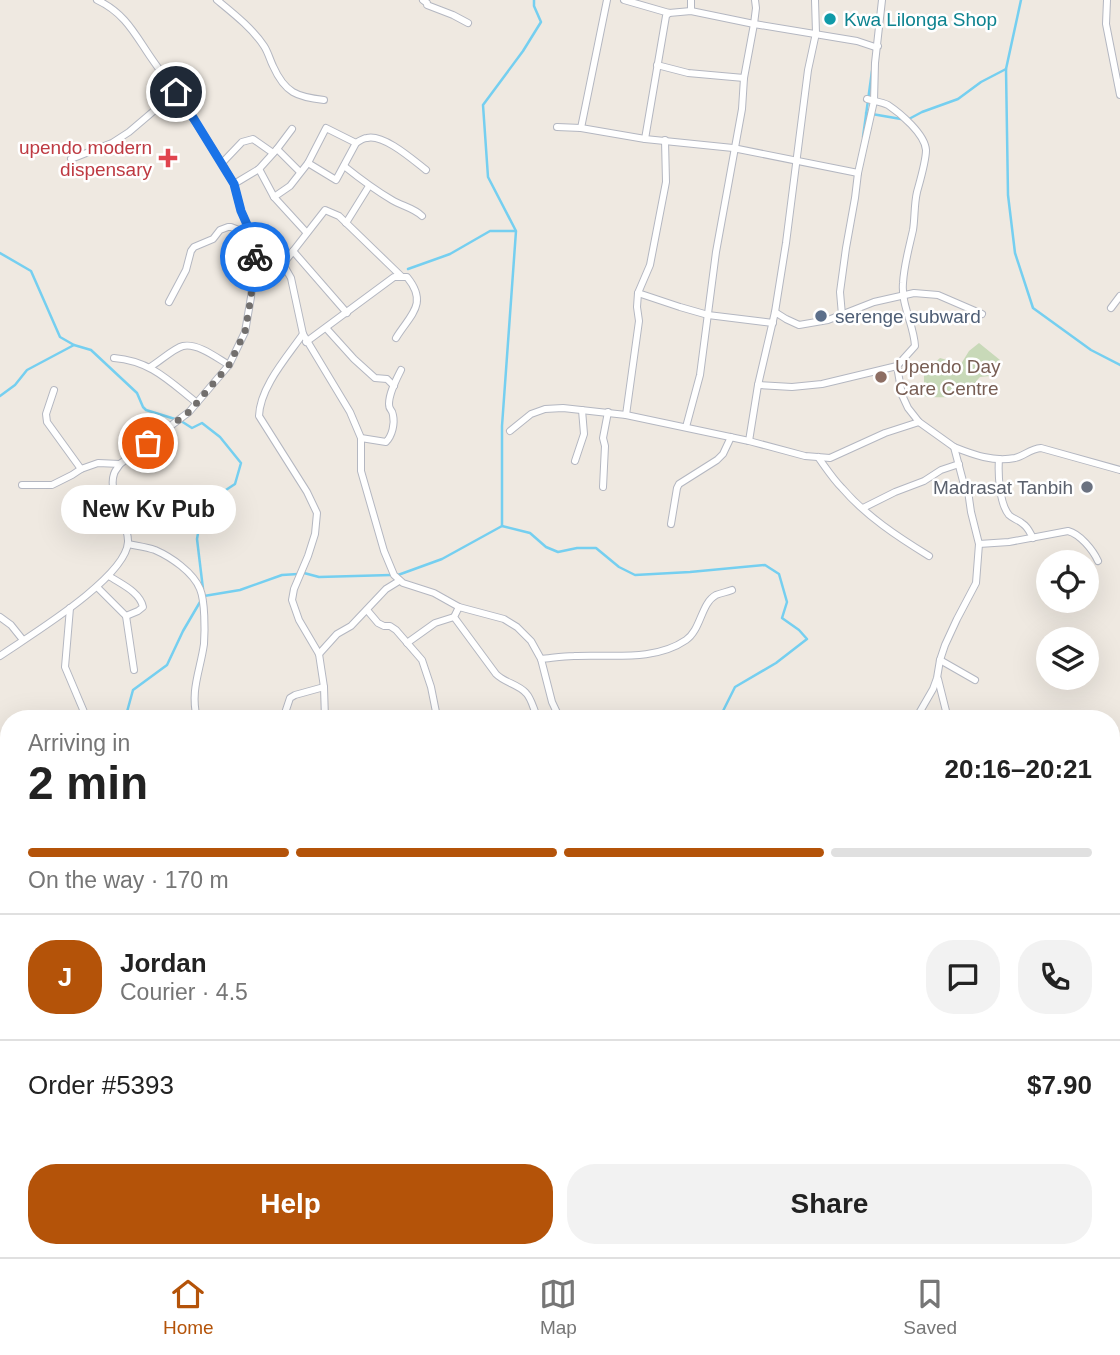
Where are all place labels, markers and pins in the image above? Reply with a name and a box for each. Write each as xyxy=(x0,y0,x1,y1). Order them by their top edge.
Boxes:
place label: Kwa Lilonga Shop xyxy=(844,9,997,30)
marker: Kwa Lilonga Shop xyxy=(822,11,838,27)
pin xyxy=(146,62,206,122)
place label: upendo modern dispensary xyxy=(19,137,152,180)
marker: upendo modern dispensary xyxy=(158,148,178,168)
place label: serenge subward xyxy=(835,306,981,327)
marker: serenge subward xyxy=(813,308,829,324)
place label: Upendo Day Care Centre xyxy=(895,356,1001,399)
marker: Upendo Day Care Centre xyxy=(873,369,889,385)
pin xyxy=(118,413,178,473)
place label: Madrasat Tanbih xyxy=(933,477,1073,498)
marker: Madrasat Tanbih xyxy=(1079,479,1095,495)
callout: New Kv Pub xyxy=(60,485,235,534)

